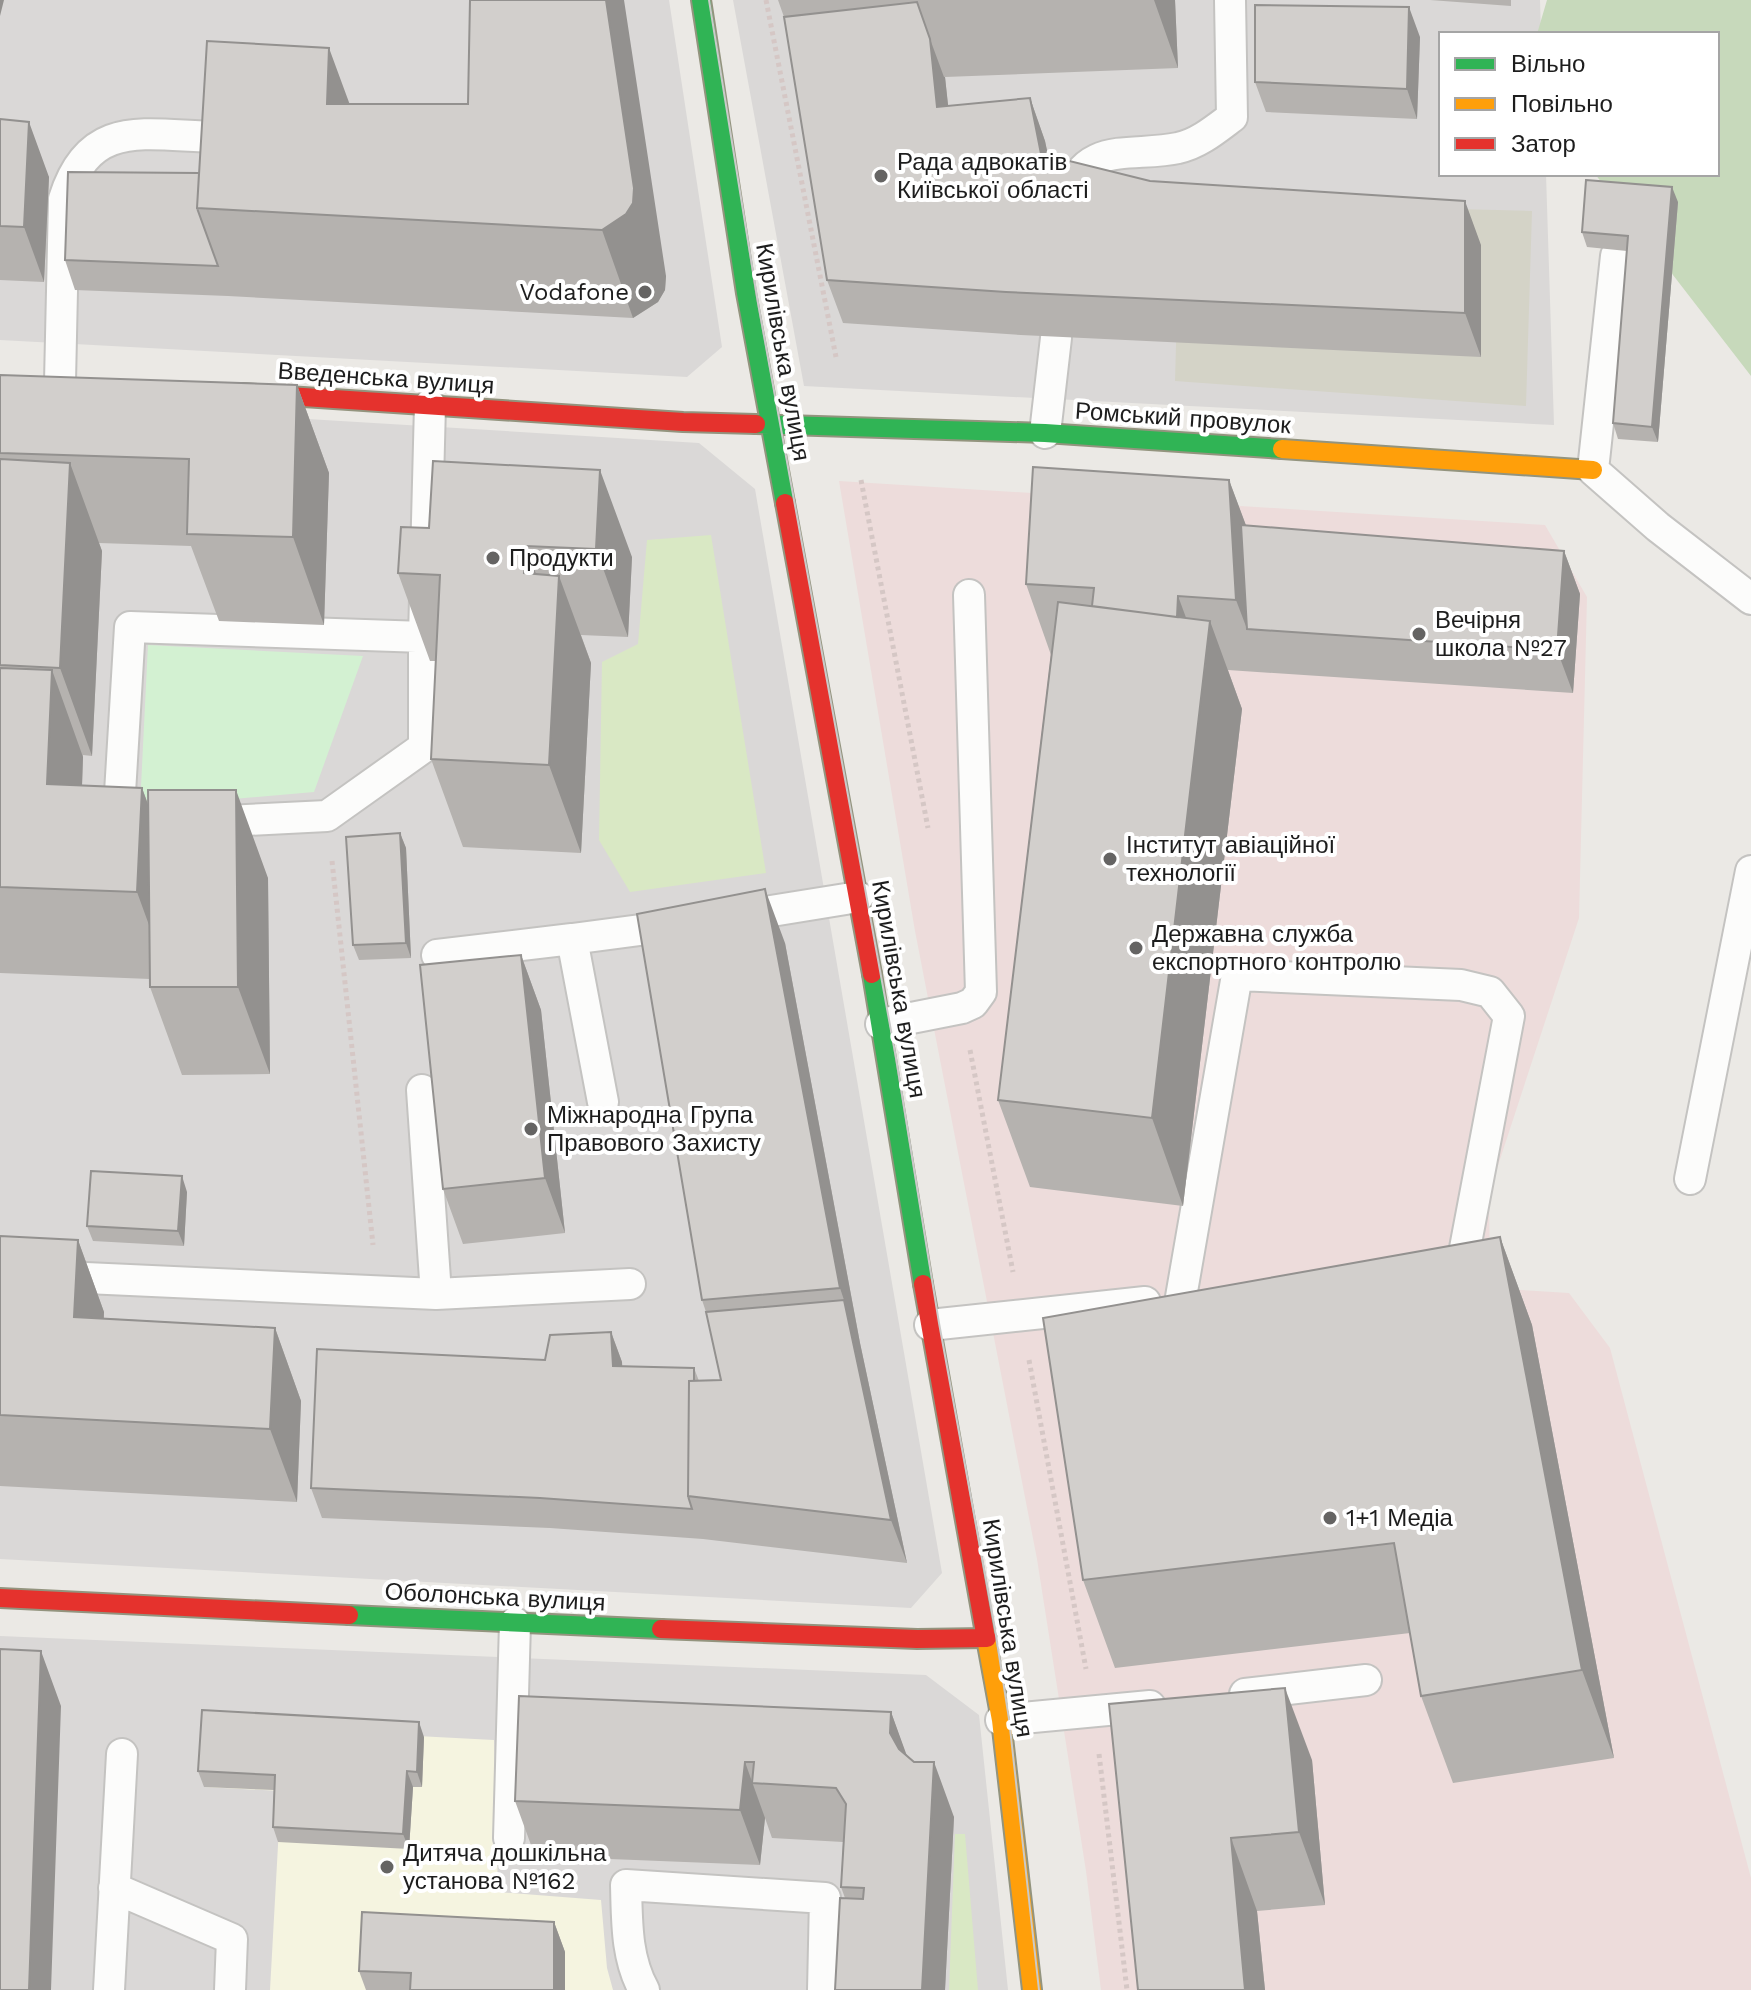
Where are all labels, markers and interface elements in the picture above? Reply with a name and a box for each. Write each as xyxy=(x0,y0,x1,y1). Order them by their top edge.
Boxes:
legend xyxy=(1439,32,1719,176)
text: Вільно xyxy=(1511,50,1585,78)
text: Повільно xyxy=(1511,90,1613,118)
text: Затор xyxy=(1511,130,1576,158)
place label: Рада адвокатів Київської області xyxy=(897,148,1089,204)
marker: Рада адвокатів Київської області xyxy=(872,167,890,185)
street label: Кирилівська вулиця xyxy=(750,241,816,463)
place label: Vodafone xyxy=(519,278,629,306)
marker: Vodafone xyxy=(636,283,654,301)
street label: Введенська вулиця xyxy=(277,356,495,400)
street label: Ромський провулок xyxy=(1074,396,1292,440)
place label: Продукти xyxy=(509,544,614,572)
marker: Продукти xyxy=(484,549,502,567)
place label: Вечірня школа №27 xyxy=(1435,606,1567,662)
marker: Вечірня школа №27 xyxy=(1410,625,1428,643)
place label: Інститут авіаційної технології xyxy=(1126,831,1336,887)
marker: Інститут авіаційної технології xyxy=(1101,850,1119,868)
street label: Кирилівська вулиця xyxy=(866,878,932,1100)
place label: Державна служба експортного контролю xyxy=(1152,920,1401,976)
marker: Державна служба експортного контролю xyxy=(1127,939,1145,957)
place label: Міжнародна Група Правового Захисту xyxy=(547,1101,761,1157)
marker: Міжнародна Група Правового Захисту xyxy=(522,1120,540,1138)
place label: 1+1 Медіа xyxy=(1346,1504,1454,1532)
marker: 1+1 Медіа xyxy=(1321,1509,1339,1527)
street label: Кирилівська вулиця xyxy=(977,1517,1039,1739)
street label: Оболонська вулиця xyxy=(384,1577,606,1617)
place label: Дитяча дошкільна установа №162 xyxy=(403,1839,607,1895)
marker: Дитяча дошкільна установа №162 xyxy=(378,1858,396,1876)

